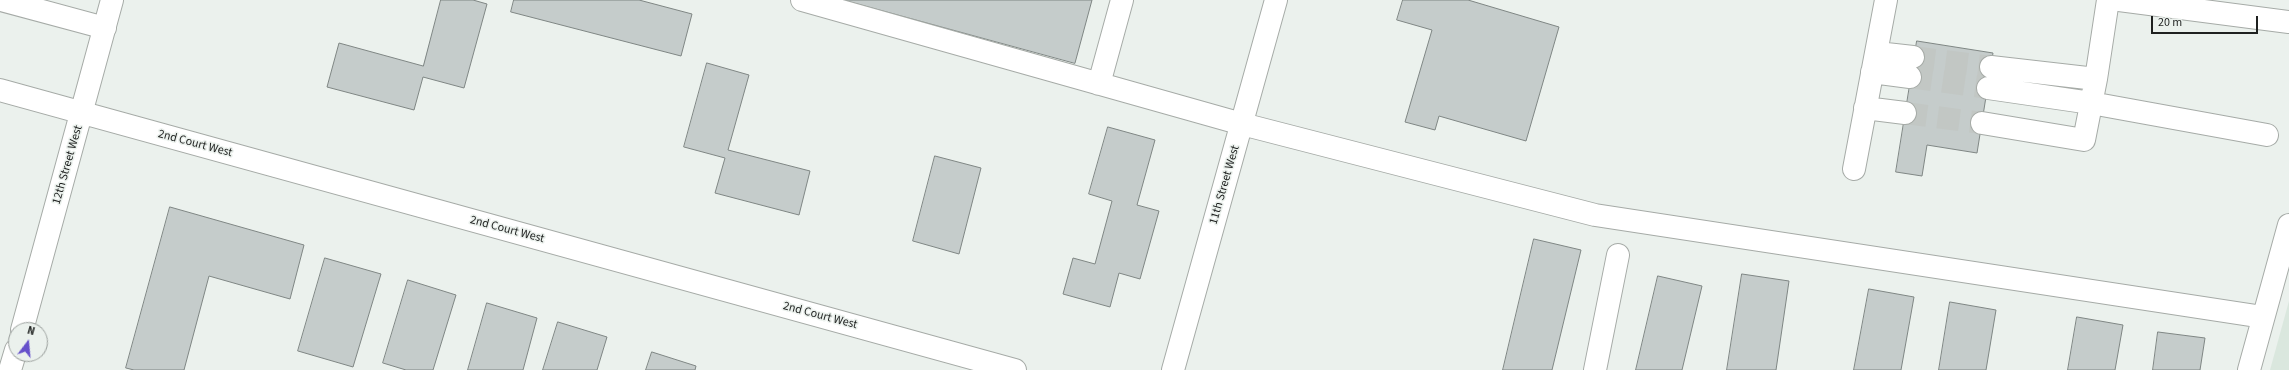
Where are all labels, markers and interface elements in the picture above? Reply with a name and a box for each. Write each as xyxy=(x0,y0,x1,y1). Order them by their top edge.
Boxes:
scale bar xyxy=(2153,8,2260,34)
text: 20 m xyxy=(2158,14,2182,31)
street label: 12th Street West xyxy=(50,124,86,206)
street label: 2nd Court West xyxy=(156,127,234,161)
street label: 11th Street West xyxy=(1207,144,1243,226)
street label: 2nd Court West xyxy=(468,213,546,247)
street label: 2nd Court West xyxy=(781,299,859,333)
north arrow xyxy=(8,322,48,362)
text: N xyxy=(26,323,37,339)

